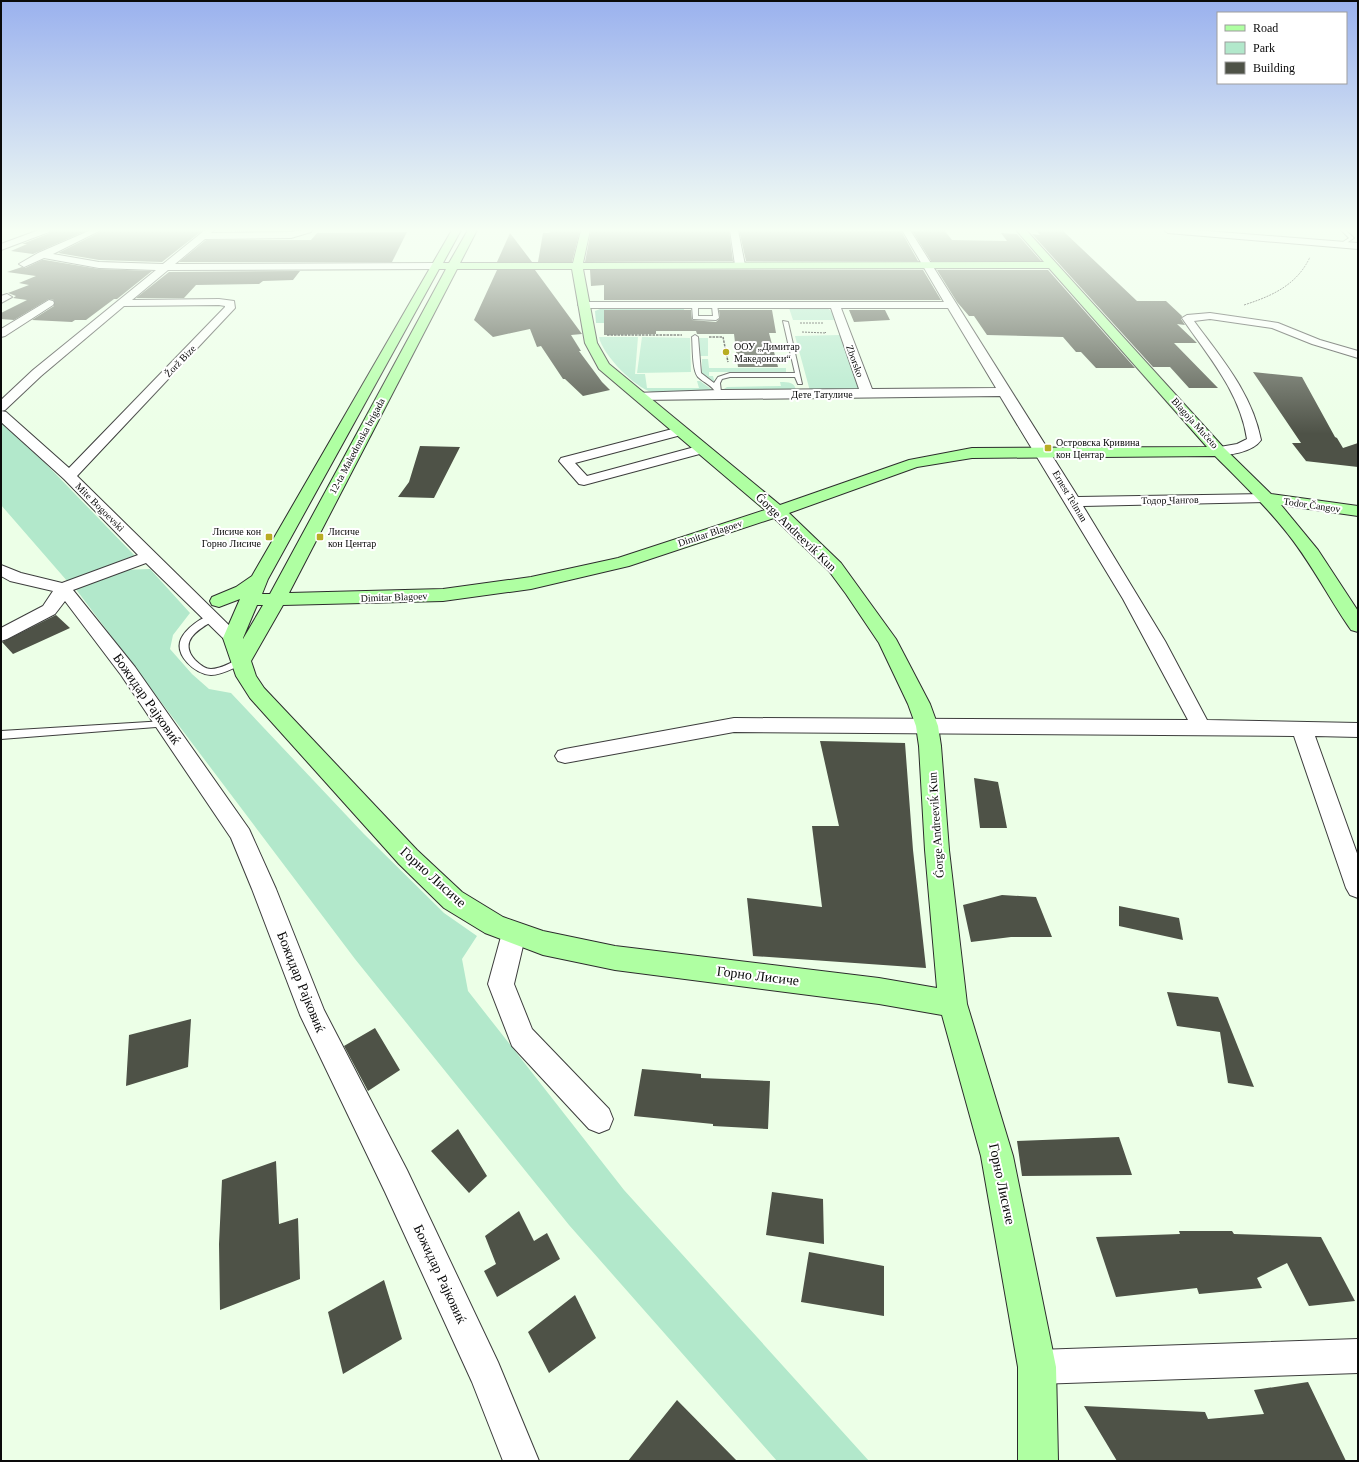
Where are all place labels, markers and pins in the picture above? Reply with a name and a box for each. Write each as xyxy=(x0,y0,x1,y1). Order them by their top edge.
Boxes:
place label: ООУ „Димитар Македонски“ xyxy=(734,341,800,364)
marker: ООУ „Димитар Македонски“ xyxy=(721,347,731,357)
place label: Островска Кривина кон Центар xyxy=(1056,437,1140,460)
marker: Островска Кривина кон Центар xyxy=(1043,443,1053,453)
place label: Лисиче кон Горно Лисиче xyxy=(202,526,262,549)
place label: Лисиче кон Центар xyxy=(328,526,376,549)
marker: Лисиче кон Горно Лисиче xyxy=(264,532,274,542)
marker: Лисиче кон Центар xyxy=(315,532,325,542)

